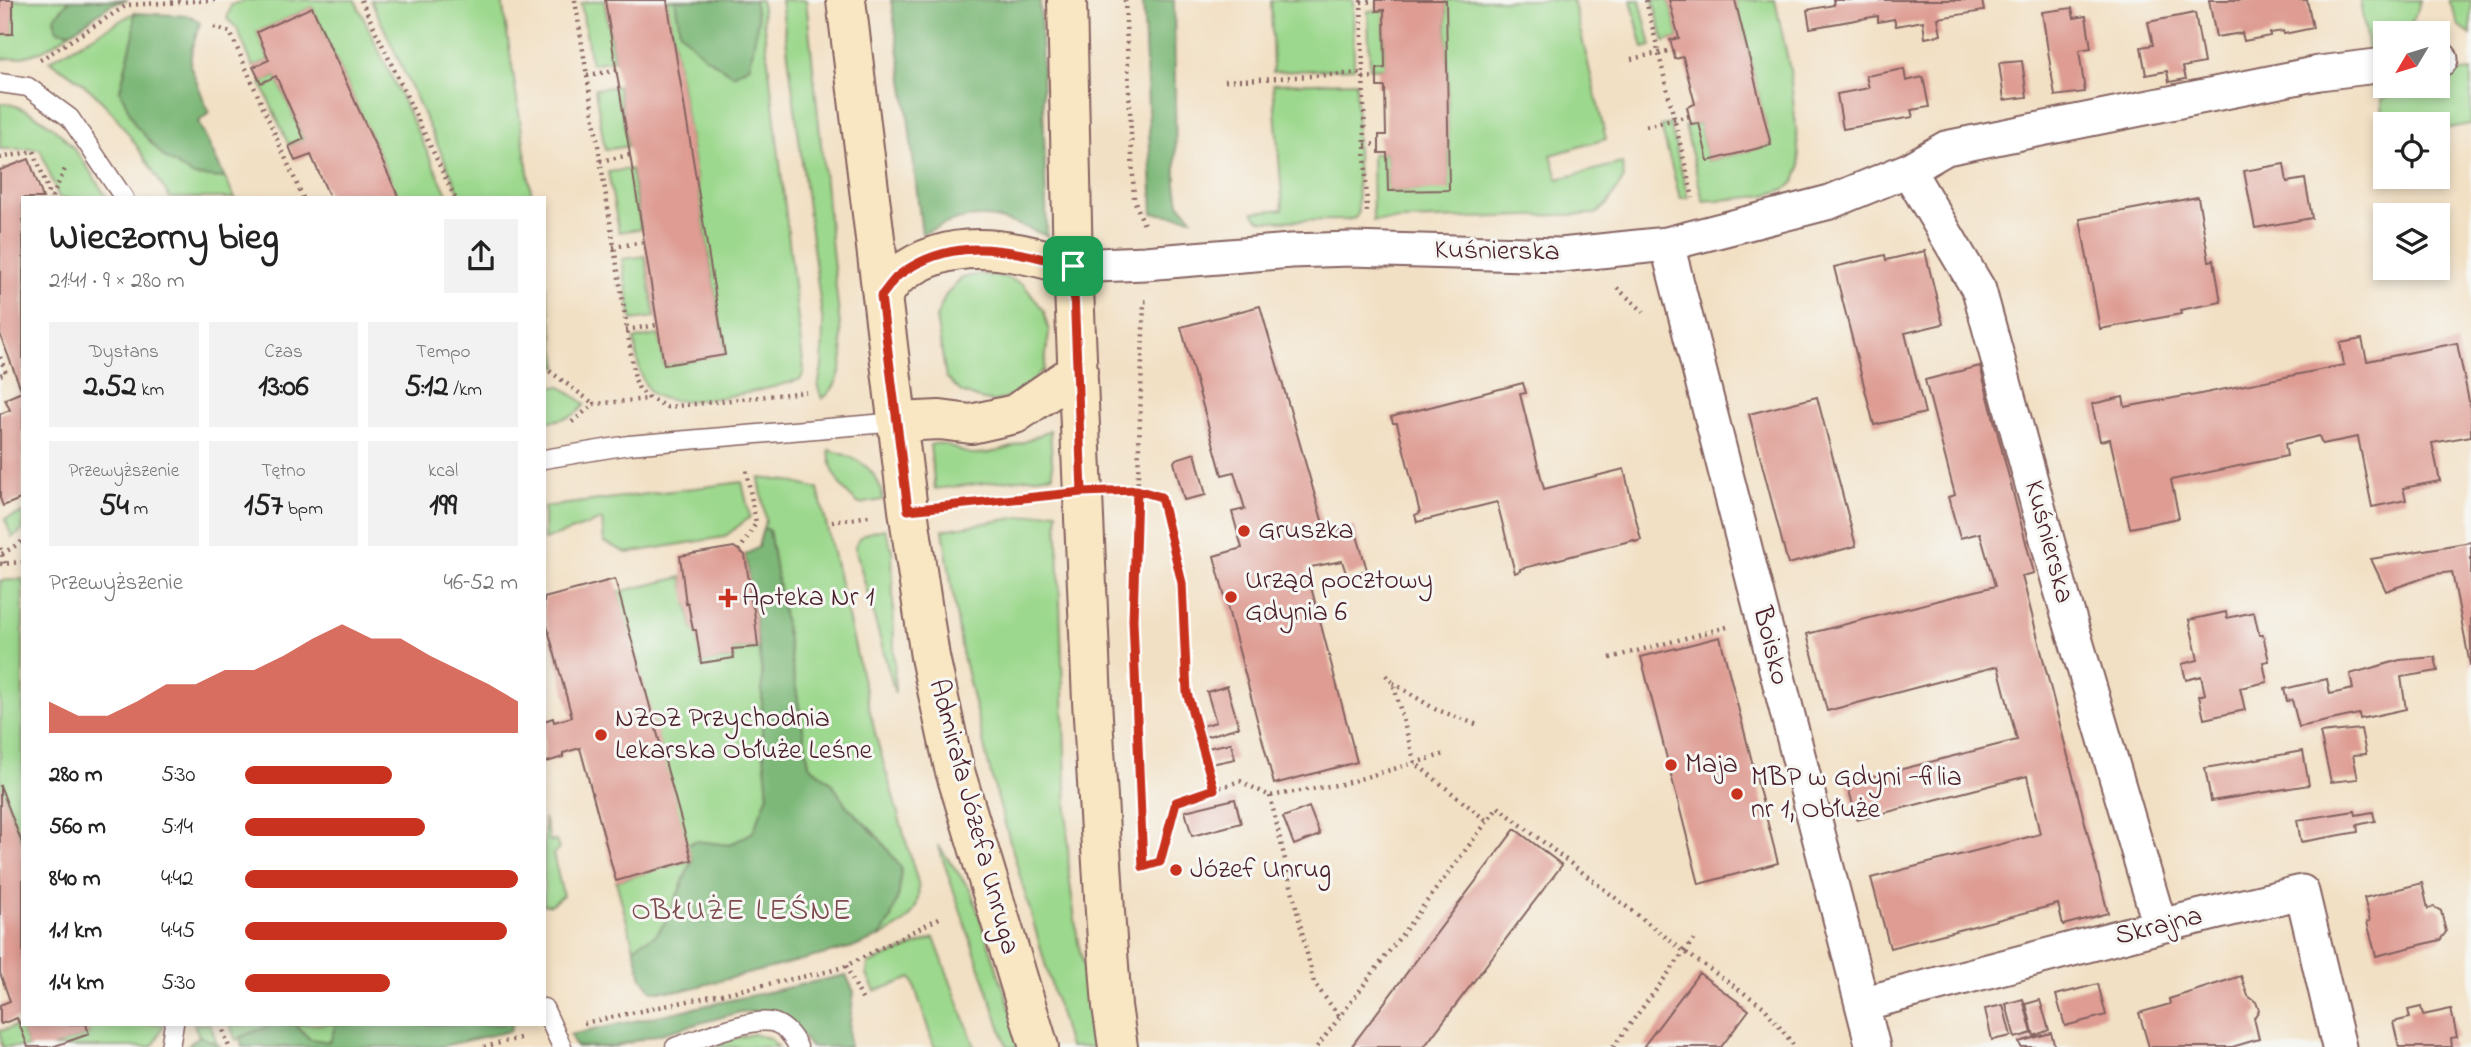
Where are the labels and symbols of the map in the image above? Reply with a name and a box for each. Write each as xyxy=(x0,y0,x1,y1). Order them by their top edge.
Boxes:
north arrow xyxy=(2373,21,2450,98)
street label: Kuśnierska xyxy=(1434,230,1560,274)
pin xyxy=(1043,236,1103,296)
street label: Kuśnierska xyxy=(2012,476,2084,608)
place label: Gruszka xyxy=(1258,511,1354,552)
marker: Gruszka xyxy=(1236,523,1252,539)
place label: Urząd pocztowy Gdynia 6 xyxy=(1245,561,1433,634)
place label: Apteka Nr 1 xyxy=(742,578,874,619)
marker: Urząd pocztowy Gdynia 6 xyxy=(1223,589,1239,605)
marker: Apteka Nr 1 xyxy=(720,590,736,606)
street label: Boisko xyxy=(1740,601,1800,690)
street label: Admirała Józefa Unruga xyxy=(917,675,1029,959)
place label: NZOZ Przychodnia Lekarska Obłuże Leśne xyxy=(615,699,872,772)
marker: NZOZ Przychodnia Lekarska Obłuże Leśne xyxy=(593,727,609,743)
place label: Maja xyxy=(1685,745,1738,786)
marker: Maja xyxy=(1663,757,1679,773)
place label: MBP w Gdyni -filia nr 1, Obłuże xyxy=(1751,758,1962,831)
marker: MBP w Gdyni -filia nr 1, Obłuże xyxy=(1729,786,1745,802)
place label: Józef Unrug xyxy=(1190,850,1331,891)
marker: Józef Unrug xyxy=(1168,862,1184,878)
district label: OBŁUŻE LEŚNE xyxy=(631,890,853,934)
street label: Skrajna xyxy=(2111,896,2207,958)

